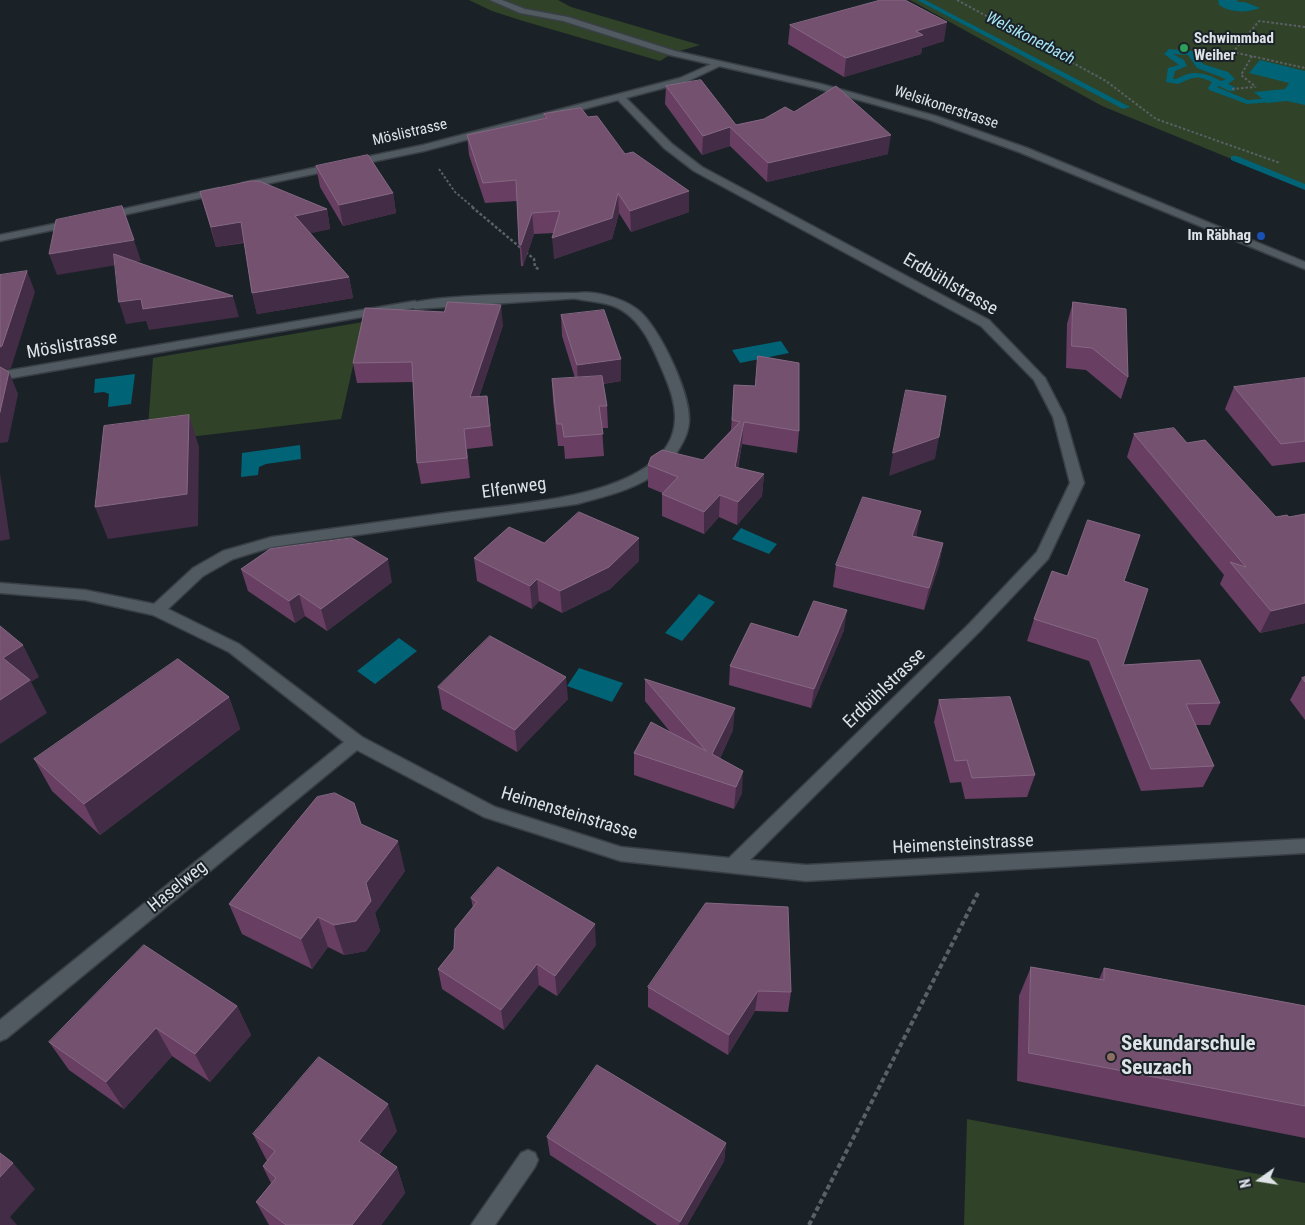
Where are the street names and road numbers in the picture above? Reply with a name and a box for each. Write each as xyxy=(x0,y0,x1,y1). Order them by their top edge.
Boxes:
street label: Welsikonerstrasse xyxy=(892,83,1000,133)
street label: Möslistrasse xyxy=(371,116,449,150)
street label: Erdbühlstrasse xyxy=(899,249,1001,321)
street label: Möslistrasse xyxy=(25,327,119,365)
street label: Elfenweg xyxy=(480,474,548,504)
street label: Erdbühlstrasse xyxy=(839,645,931,733)
street label: Heimensteinstrasse xyxy=(498,783,640,845)
street label: Heimensteinstrasse xyxy=(892,831,1034,859)
street label: Haselweg xyxy=(144,857,212,917)

